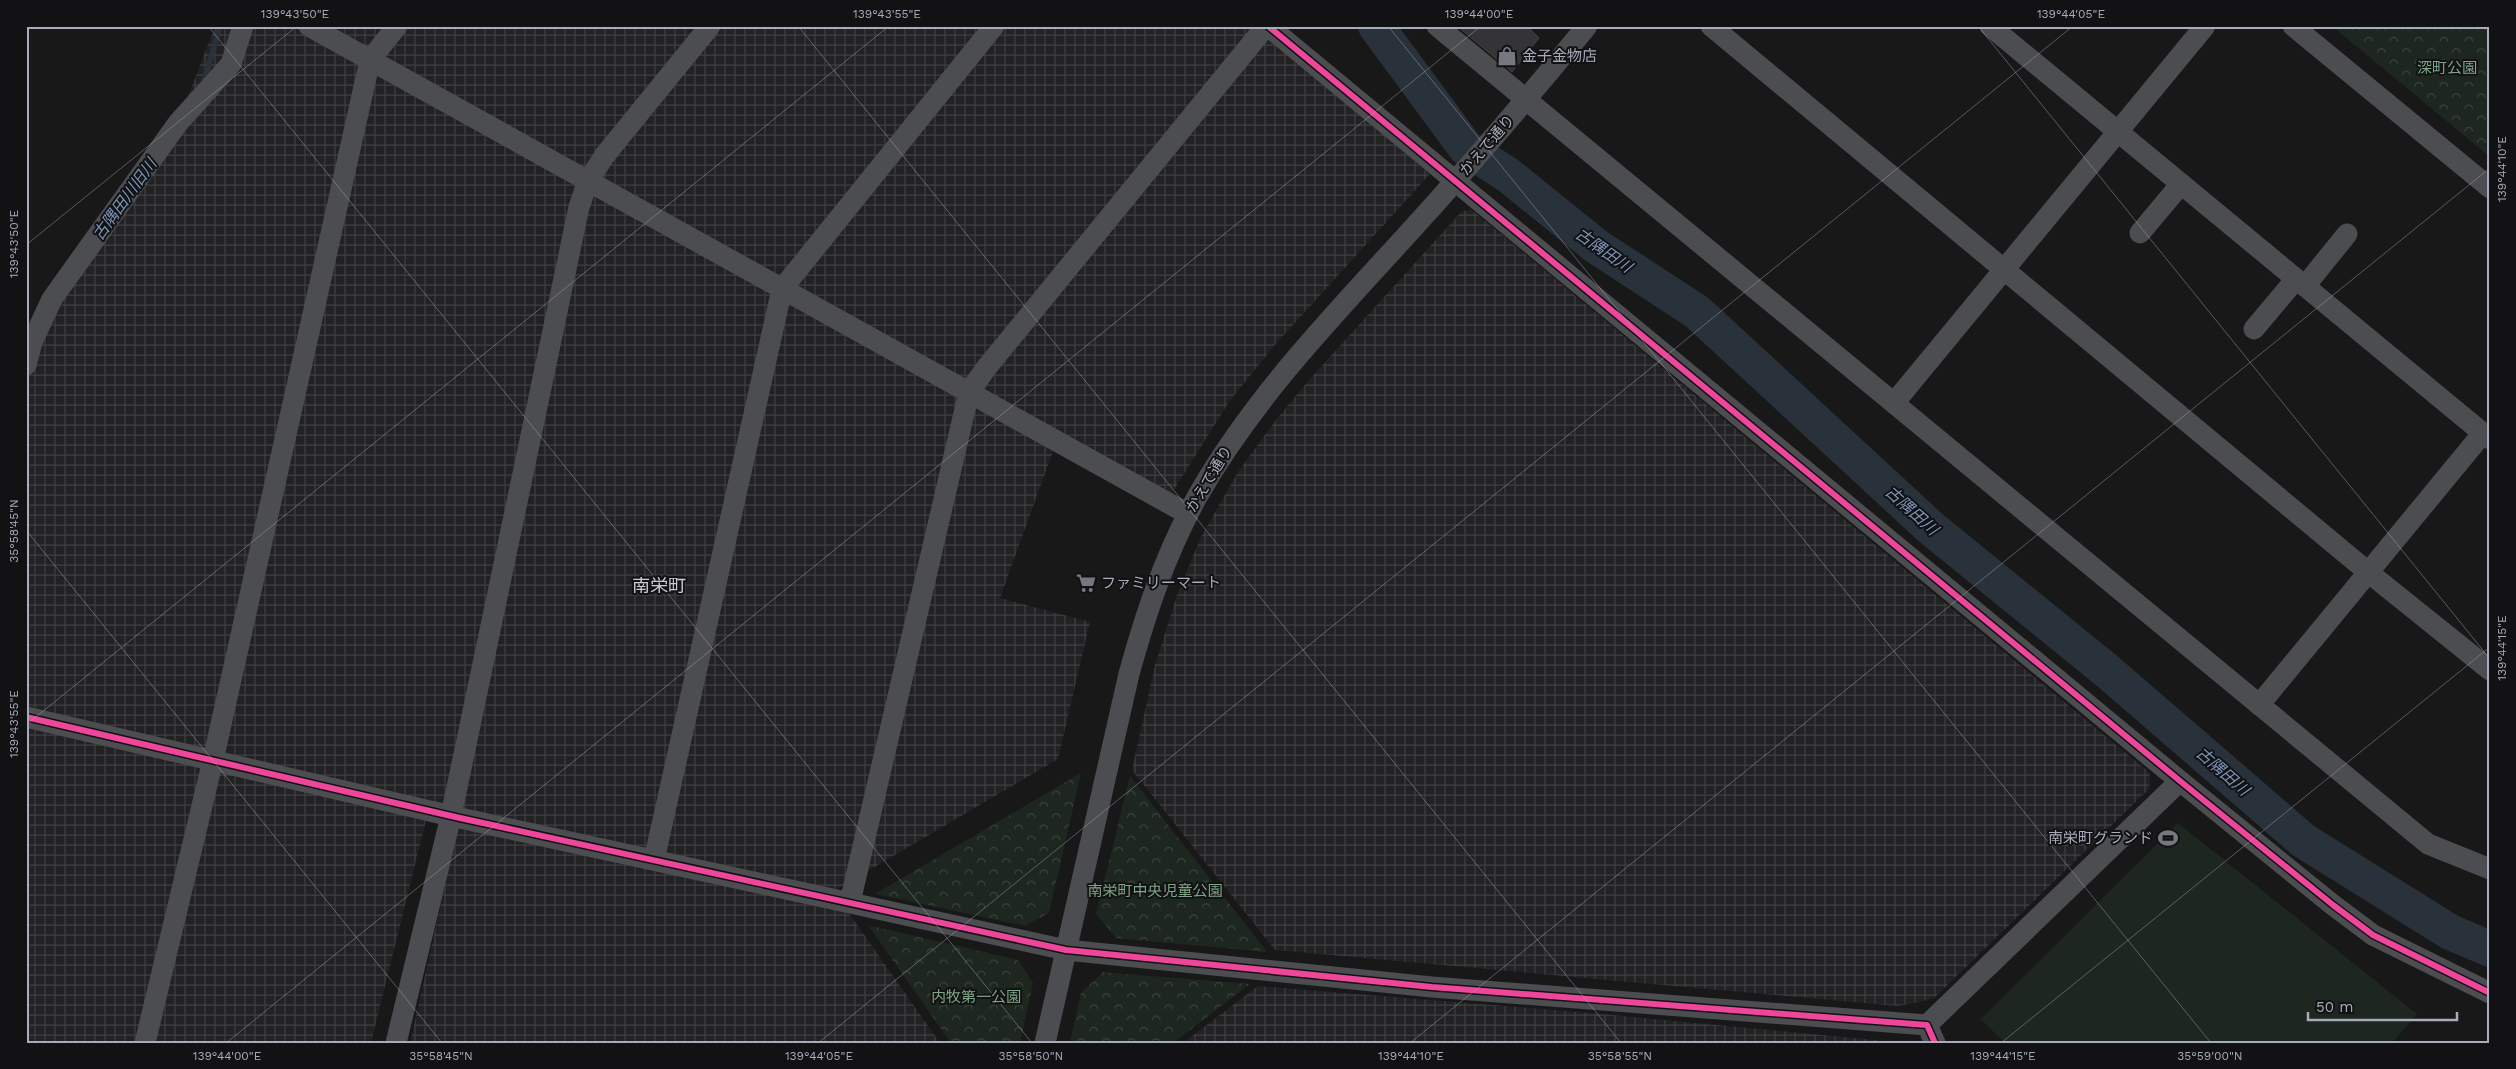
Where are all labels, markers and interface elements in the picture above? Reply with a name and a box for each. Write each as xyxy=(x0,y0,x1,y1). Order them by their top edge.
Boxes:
text: 139°43'50"E xyxy=(261,7,330,21)
text: 139°43'55"E xyxy=(853,7,921,21)
text: 139°44'00"E xyxy=(1445,7,1514,21)
text: 139°44'05"E xyxy=(2037,7,2105,21)
shop icon: 金子金物店 xyxy=(1496,45,1518,67)
place label: 金子金物店 xyxy=(1522,47,1597,65)
park label: 深町公園 xyxy=(2417,59,2477,77)
street label: かえで通り xyxy=(1456,111,1518,179)
text: 139°44'10"E xyxy=(2495,136,2509,202)
water label: 古隅田川旧川 xyxy=(89,153,161,244)
text: 139°43'50"E xyxy=(7,209,21,278)
water label: 古隅田川 xyxy=(1572,224,1637,278)
street label: かえで通り xyxy=(1182,442,1236,516)
water label: 古隅田川 xyxy=(1882,482,1943,540)
text: 35°58'45"N xyxy=(7,499,21,563)
supermarket icon: ファミリーマート xyxy=(1075,572,1097,594)
place label: ファミリーマート xyxy=(1101,574,1221,592)
district label: 南栄町 xyxy=(632,575,686,596)
text: 139°44'15"E xyxy=(2495,615,2509,681)
text: 139°43'55"E xyxy=(7,690,21,758)
water label: 古隅田川 xyxy=(2192,743,2255,801)
sports icon: 南栄町グランド xyxy=(2157,827,2179,849)
place label: 南栄町グランド xyxy=(2048,829,2153,847)
park label: 南栄町中央児童公園 xyxy=(1087,882,1223,900)
park label: 内牧第一公園 xyxy=(931,988,1021,1006)
scale bar xyxy=(2308,989,2457,1021)
text: 50 m xyxy=(2316,998,2353,1016)
text: 139°44'00"E xyxy=(193,1049,262,1063)
text: 35°58'45"N xyxy=(409,1049,473,1063)
text: 139°44'05"E xyxy=(785,1049,853,1063)
text: 35°58'50"N xyxy=(999,1049,1063,1063)
text: 139°44'10"E xyxy=(1378,1049,1444,1063)
text: 35°58'55"N xyxy=(1588,1049,1652,1063)
text: 139°44'15"E xyxy=(1970,1049,2036,1063)
text: 35°59'00"N xyxy=(2177,1049,2243,1063)

